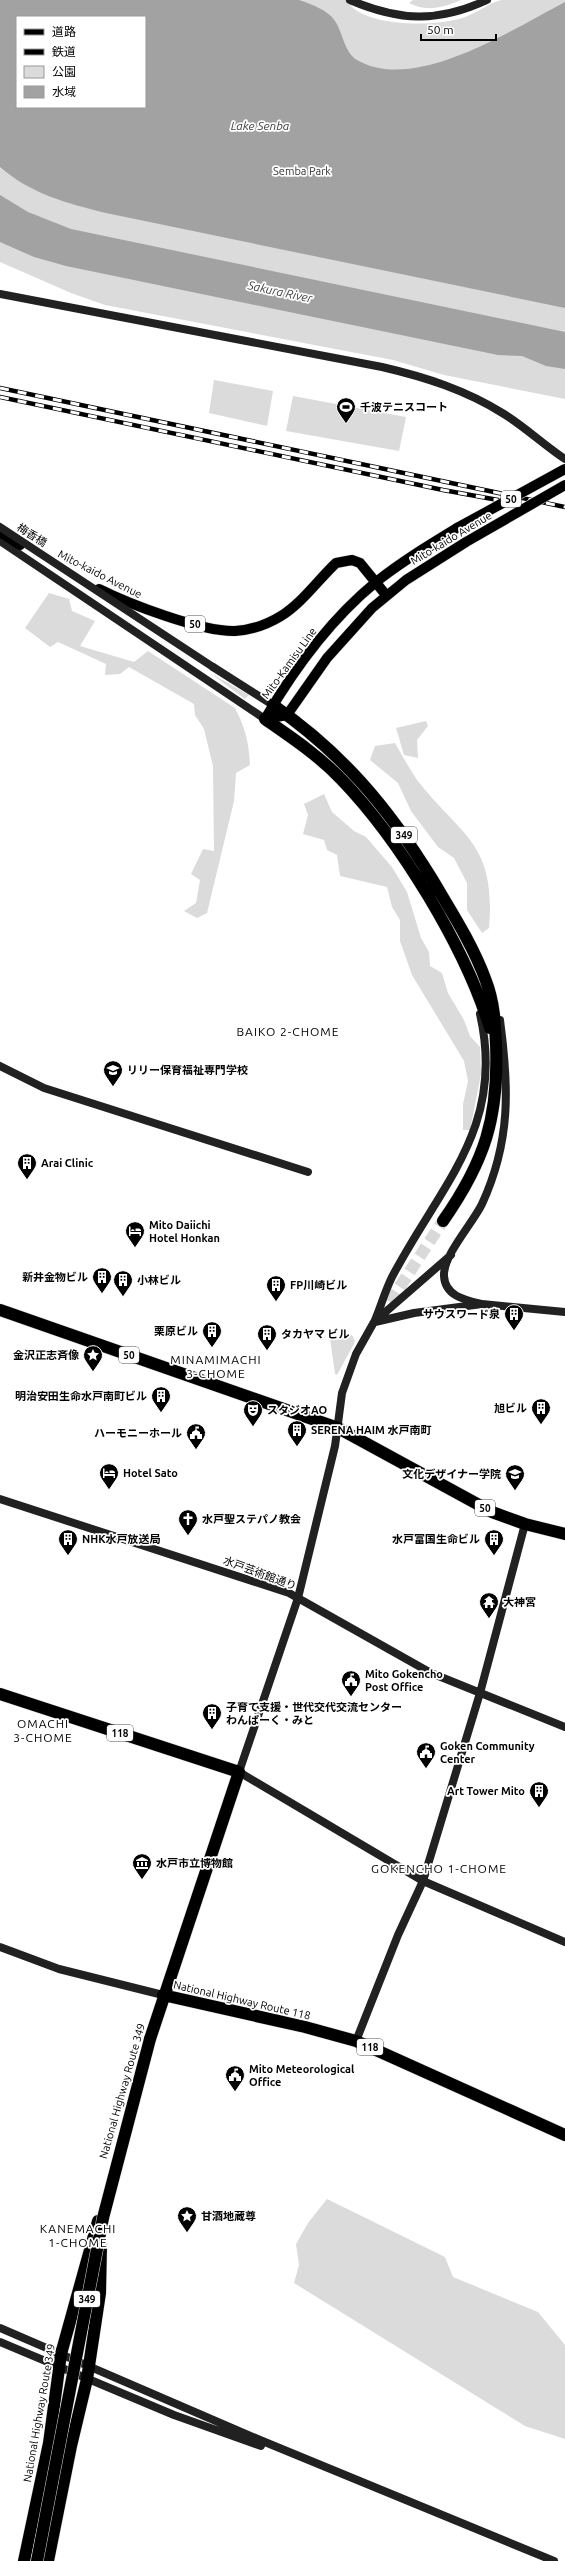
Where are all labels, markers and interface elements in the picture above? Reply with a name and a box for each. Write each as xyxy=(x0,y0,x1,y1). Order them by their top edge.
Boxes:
legend xyxy=(16,16,146,108)
scale bar xyxy=(421,16,496,42)
text: 50 m xyxy=(427,23,454,36)
text: 道路 xyxy=(52,25,76,38)
text: 鉄道 xyxy=(52,45,76,58)
text: 公園 xyxy=(52,65,76,78)
text: 水域 xyxy=(52,85,76,98)
water label: Lake Senba xyxy=(231,119,290,132)
park label: Semba Park xyxy=(273,165,331,177)
water label: Sakura River xyxy=(246,278,314,305)
sports icon: 千波テニスコート xyxy=(335,396,357,424)
place label: 千波テニスコート xyxy=(360,401,448,413)
road number: 50 xyxy=(501,491,521,507)
street label: Mito-kaido Avenue xyxy=(408,509,494,567)
street label: 梅香橋 xyxy=(15,521,49,549)
street label: Mito-kaido Avenue xyxy=(56,548,144,600)
road number: 50 xyxy=(185,616,205,632)
street label: Mito-Kamisu Line xyxy=(259,625,319,701)
road number: 349 xyxy=(391,827,417,843)
district label: BAIKO 2-CHOME xyxy=(237,1025,339,1038)
school or university icon: リリー保育福祉専門学校 xyxy=(102,1059,124,1087)
place label: リリー保育福祉専門学校 xyxy=(127,1064,248,1076)
building icon: Arai Clinic xyxy=(16,1152,38,1180)
place label: Arai Clinic xyxy=(41,1157,94,1169)
place label: Mito Daiichi Hotel Honkan xyxy=(149,1219,220,1244)
hotel icon: Mito Daiichi Hotel Honkan xyxy=(124,1220,146,1248)
building icon: 新井金物ビル xyxy=(91,1266,113,1294)
building icon: 小林ビル xyxy=(112,1269,134,1297)
place label: 新井金物ビル xyxy=(22,1271,88,1283)
place label: 小林ビル xyxy=(137,1274,181,1286)
building icon: FP川崎ビル xyxy=(265,1274,287,1302)
place label: FP川崎ビル xyxy=(290,1279,347,1291)
building icon: サウスワード泉 xyxy=(503,1303,525,1331)
place label: サウスワード泉 xyxy=(423,1308,500,1320)
building icon: 栗原ビル xyxy=(201,1320,223,1348)
building icon: タカヤマ ビル xyxy=(256,1323,278,1351)
place label: 栗原ビル xyxy=(154,1325,198,1337)
place label: タカヤマ ビル xyxy=(281,1328,350,1340)
place icon: 金沢正志斉像 xyxy=(82,1344,104,1372)
road number: 50 xyxy=(119,1347,139,1363)
place label: 金沢正志斉像 xyxy=(13,1349,79,1361)
district label: MINAMIMACHI 3-CHOME xyxy=(170,1353,262,1380)
building icon: 明治安田生命水戸南町ビル xyxy=(150,1385,172,1413)
place label: 明治安田生命水戸南町ビル xyxy=(15,1390,147,1402)
building icon: 旭ビル xyxy=(530,1397,552,1425)
theatre icon: スタジオAO xyxy=(242,1399,264,1427)
place label: 旭ビル xyxy=(494,1402,527,1414)
place label: スタジオAO xyxy=(267,1404,327,1416)
building icon: SERENA HAIM 水戸南町 xyxy=(286,1419,308,1447)
public building icon: ハーモニーホール xyxy=(185,1422,207,1450)
place label: SERENA HAIM 水戸南町 xyxy=(311,1424,432,1436)
place label: ハーモニーホール xyxy=(94,1427,182,1439)
hotel icon: Hotel Sato xyxy=(98,1462,120,1490)
school or university icon: 文化デザイナー学院 xyxy=(504,1463,526,1491)
place label: Hotel Sato xyxy=(123,1467,178,1479)
place label: 文化デザイナー学院 xyxy=(402,1468,501,1480)
road number: 50 xyxy=(475,1500,495,1516)
church icon: 水戸聖ステパノ教会 xyxy=(177,1508,199,1536)
place label: 水戸聖ステパノ教会 xyxy=(202,1513,301,1525)
building icon: NHK水戸放送局 xyxy=(57,1528,79,1556)
building icon: 水戸富国生命ビル xyxy=(483,1528,505,1556)
place label: NHK水戸放送局 xyxy=(82,1533,161,1545)
place label: 水戸富国生命ビル xyxy=(392,1533,480,1545)
street label: 水戸芸術館通り xyxy=(222,1554,298,1592)
temple icon: 大神宮 xyxy=(478,1591,500,1619)
place label: 大神宮 xyxy=(503,1596,536,1608)
place label: Mito Gokencho Post Office xyxy=(365,1668,443,1693)
public building icon: Mito Gokencho Post Office xyxy=(340,1669,362,1697)
place label: 子育て支援・世代交代交流センター わんぱーく・みと xyxy=(226,1701,402,1726)
building icon: 子育て支援・世代交代交流センター わんぱーく・みと xyxy=(201,1702,223,1730)
district label: OMACHI 3-CHOME xyxy=(13,1717,73,1744)
road number: 118 xyxy=(107,1725,133,1741)
place label: Goken Community Center xyxy=(440,1740,535,1765)
public building icon: Goken Community Center xyxy=(415,1741,437,1769)
building icon: Art Tower Mito xyxy=(528,1780,550,1808)
place label: Art Tower Mito xyxy=(447,1785,525,1797)
museum icon: 水戸市立博物館 xyxy=(131,1852,153,1880)
place label: 水戸市立博物館 xyxy=(156,1857,233,1869)
district label: GOKENCHO 1-CHOME xyxy=(371,1862,507,1875)
street label: National Highway Route 118 xyxy=(172,1978,312,2022)
street label: National Highway Route 349 xyxy=(97,2022,147,2160)
road number: 118 xyxy=(357,2039,383,2055)
place label: Mito Meteorological Office xyxy=(249,2063,355,2088)
public building icon: Mito Meteorological Office xyxy=(224,2064,246,2092)
place icon: 甘酒地蔵尊 xyxy=(176,2205,198,2233)
place label: 甘酒地蔵尊 xyxy=(201,2210,256,2222)
district label: KANEMACHI 1-CHOME xyxy=(40,2222,116,2249)
road number: 349 xyxy=(74,2291,100,2307)
street label: National Highway Route 349 xyxy=(21,2343,57,2483)

